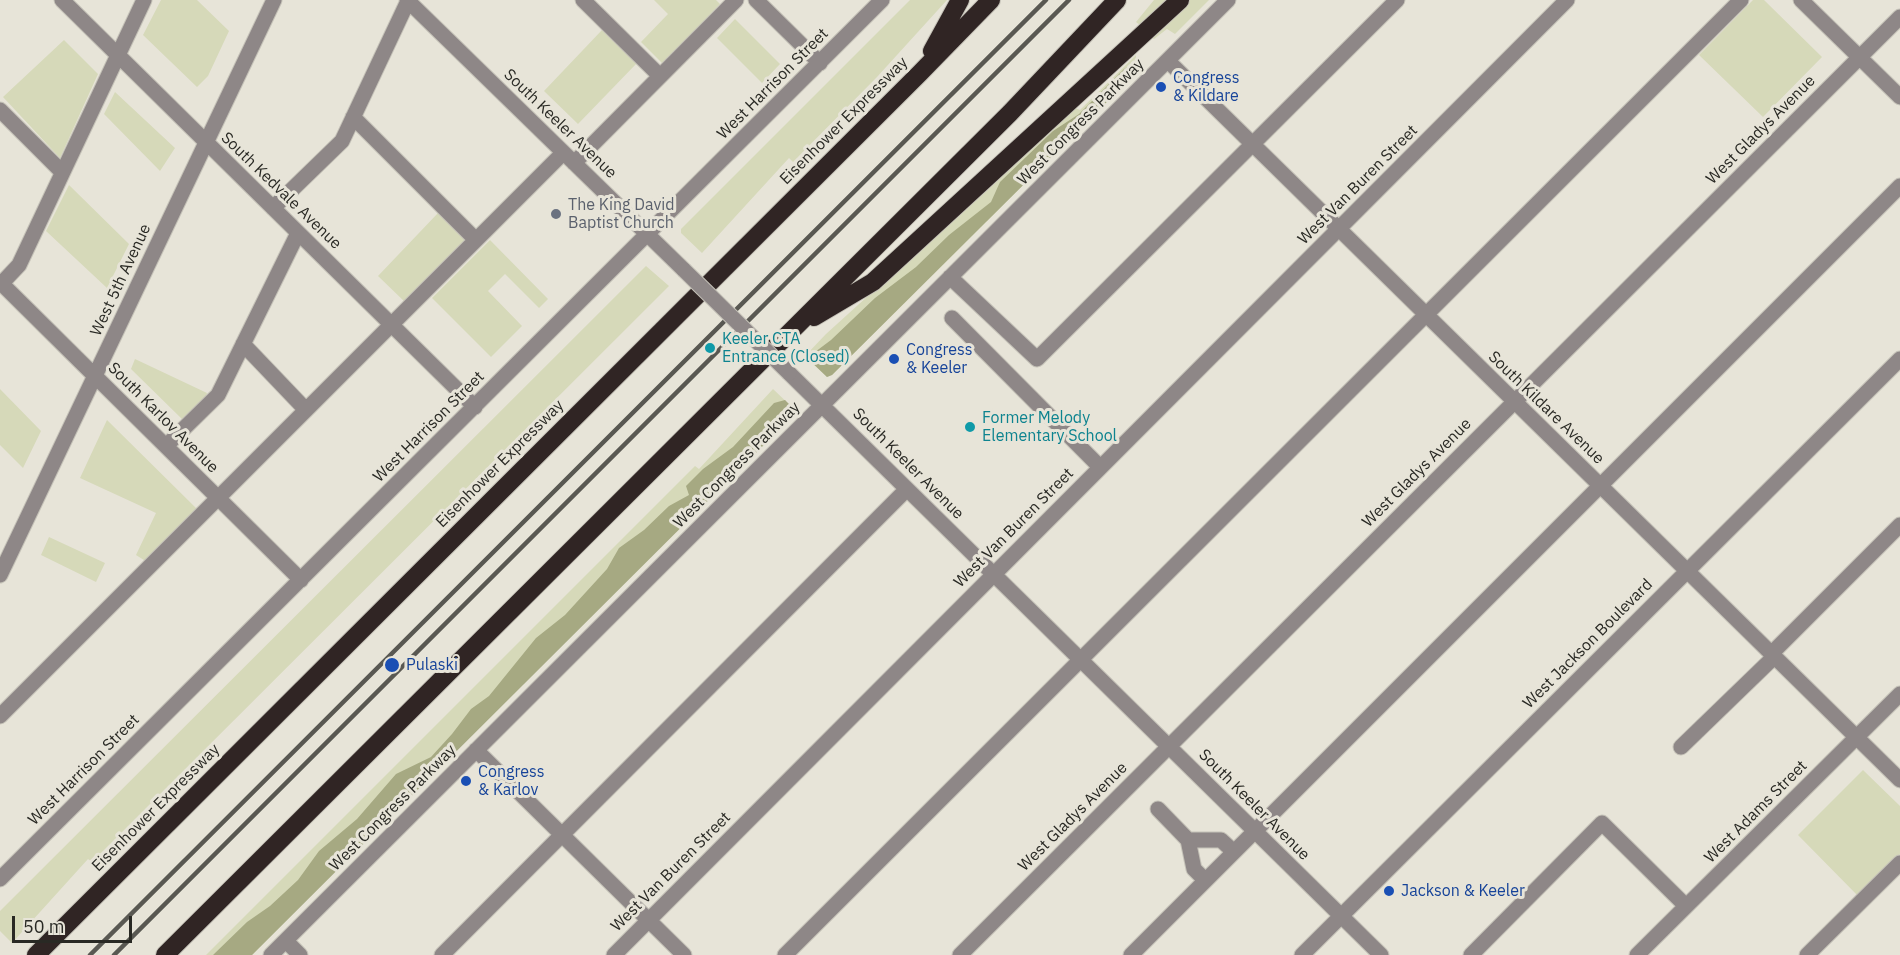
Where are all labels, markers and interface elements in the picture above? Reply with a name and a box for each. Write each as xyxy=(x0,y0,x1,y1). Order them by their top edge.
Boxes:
street label: West Harrison Street xyxy=(714,25,832,143)
street label: Eisenhower Expressway xyxy=(776,53,912,189)
street label: West Congress Parkway xyxy=(1014,55,1148,189)
street label: South Keeler Avenue xyxy=(500,65,620,183)
place label: Congress & Kildare xyxy=(1173,68,1239,106)
street label: West Gladys Avenue xyxy=(1703,72,1819,188)
marker: Congress & Kildare xyxy=(1154,80,1168,94)
street label: West Van Buren Street xyxy=(1294,121,1422,249)
street label: South Kedvale Avenue xyxy=(217,128,345,254)
place label: The King David Baptist Church xyxy=(568,195,675,233)
marker: The King David Baptist Church xyxy=(549,207,563,221)
street label: West 5th Avenue xyxy=(87,221,155,339)
place label: Keeler CTA Entrance (Closed) xyxy=(722,329,850,367)
place label: Congress & Keeler xyxy=(906,340,972,378)
marker: Keeler CTA Entrance (Closed) xyxy=(703,341,717,355)
street label: South Kildare Avenue xyxy=(1484,348,1608,468)
marker: Congress & Keeler xyxy=(887,352,901,366)
street label: South Karlov Avenue xyxy=(104,359,222,477)
street label: West Harrison Street xyxy=(370,368,488,486)
street label: Eisenhower Expressway xyxy=(432,396,568,532)
street label: West Congress Parkway xyxy=(670,398,804,532)
street label: South Keeler Avenue xyxy=(848,404,968,524)
place label: Former Melody Elementary School xyxy=(982,408,1117,446)
street label: West Gladys Avenue xyxy=(1359,415,1475,531)
marker: Former Melody Elementary School xyxy=(963,420,977,434)
street label: West Van Buren Street xyxy=(950,464,1078,592)
street label: West Jackson Boulevard xyxy=(1519,575,1657,713)
place label: Pulaski xyxy=(406,655,458,675)
marker: Pulaski xyxy=(383,656,401,674)
street label: West Harrison Street xyxy=(25,711,143,829)
street label: Eisenhower Expressway xyxy=(88,740,224,876)
street label: West Congress Parkway xyxy=(326,741,460,875)
street label: South Keeler Avenue xyxy=(1194,745,1314,865)
street label: West Adams Street xyxy=(1701,757,1811,867)
street label: West Gladys Avenue xyxy=(1015,759,1131,875)
place label: Congress & Karlov xyxy=(478,762,544,800)
marker: Congress & Karlov xyxy=(459,774,473,788)
street label: West Van Buren Street xyxy=(607,808,735,936)
place label: Jackson & Keeler xyxy=(1401,881,1525,901)
marker: Jackson & Keeler xyxy=(1382,884,1396,898)
scale bar xyxy=(15,904,135,942)
text: 50 m xyxy=(23,915,65,938)

